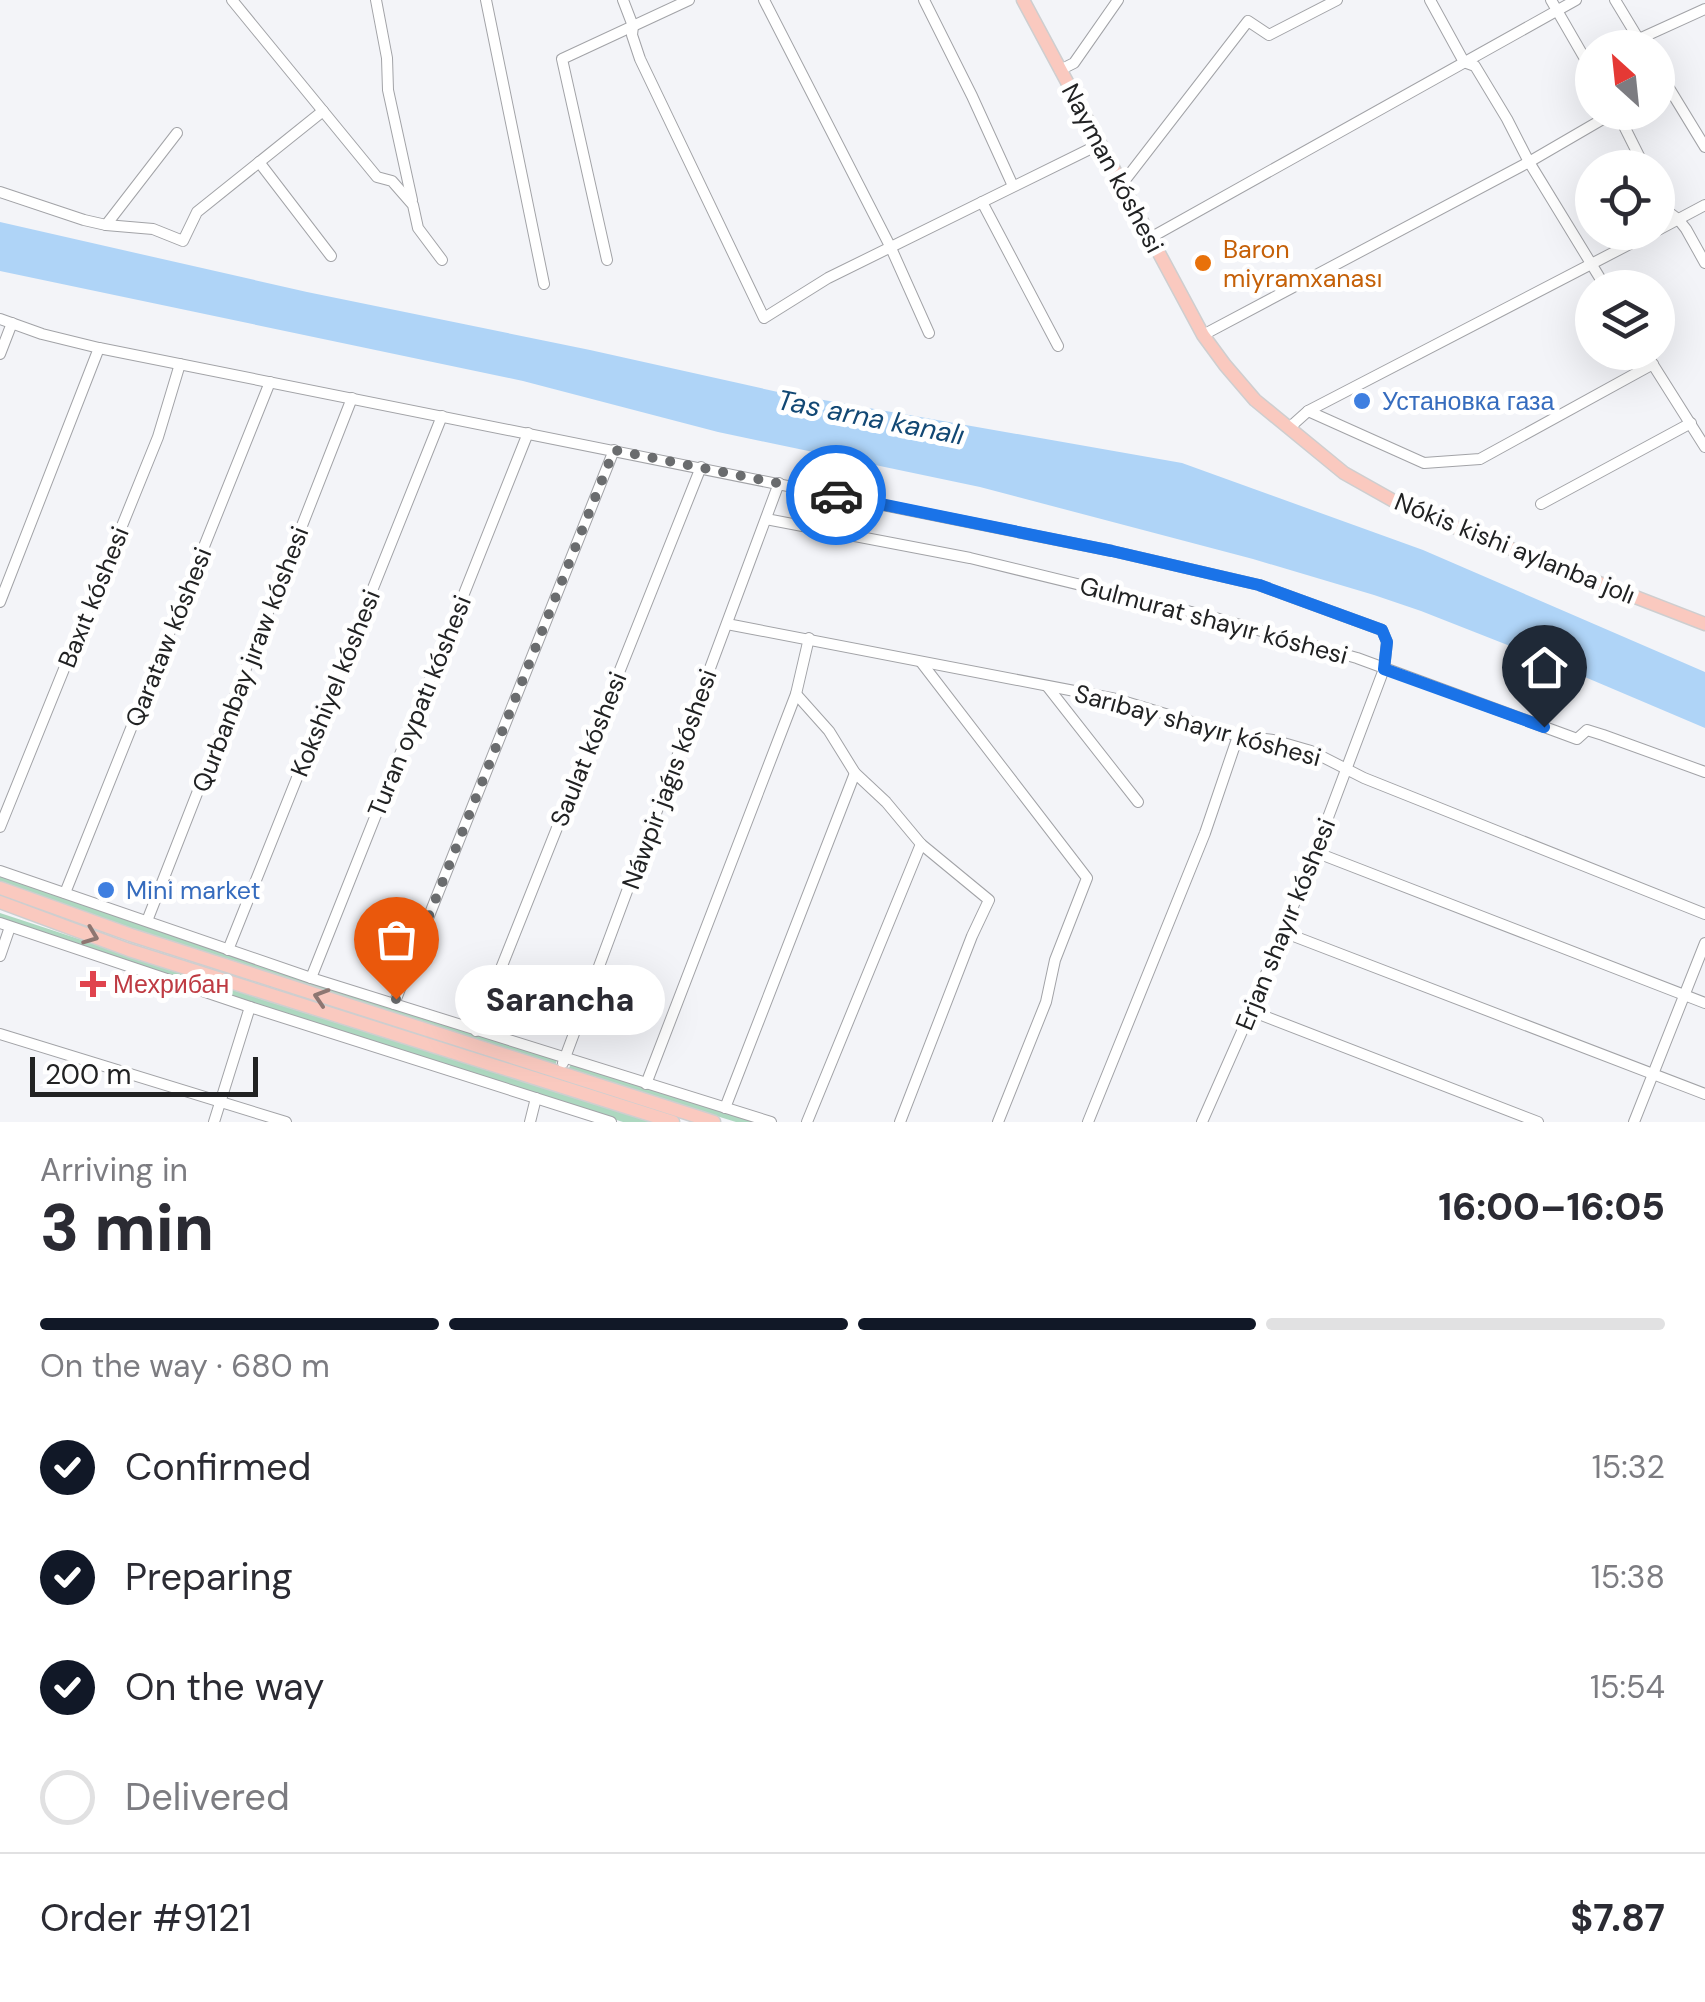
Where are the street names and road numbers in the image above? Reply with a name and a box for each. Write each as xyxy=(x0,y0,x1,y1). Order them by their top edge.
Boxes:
street label: Nayman kóshesi xyxy=(1054,78,1171,259)
street label: Nókis kishi aylanba jolı xyxy=(1390,485,1640,612)
street label: Baxıt kóshesi xyxy=(50,522,137,673)
street label: Qurbanbay jıraw kóshesi xyxy=(185,522,316,797)
street label: Qarataw kóshesi xyxy=(117,543,219,732)
street label: Gulmurat shayır kóshesi xyxy=(1076,569,1352,672)
street label: Kokshiyel kóshesi xyxy=(283,585,388,782)
street label: Turan oypatı kóshesi xyxy=(360,591,479,822)
street label: Náwpir jaǵıs kóshesi xyxy=(614,665,725,894)
street label: Saulat kóshesi xyxy=(542,667,634,831)
street label: Sarıbay shayır kóshesi xyxy=(1071,677,1325,774)
street label: Erjan shayır kóshesi xyxy=(1228,813,1343,1035)

